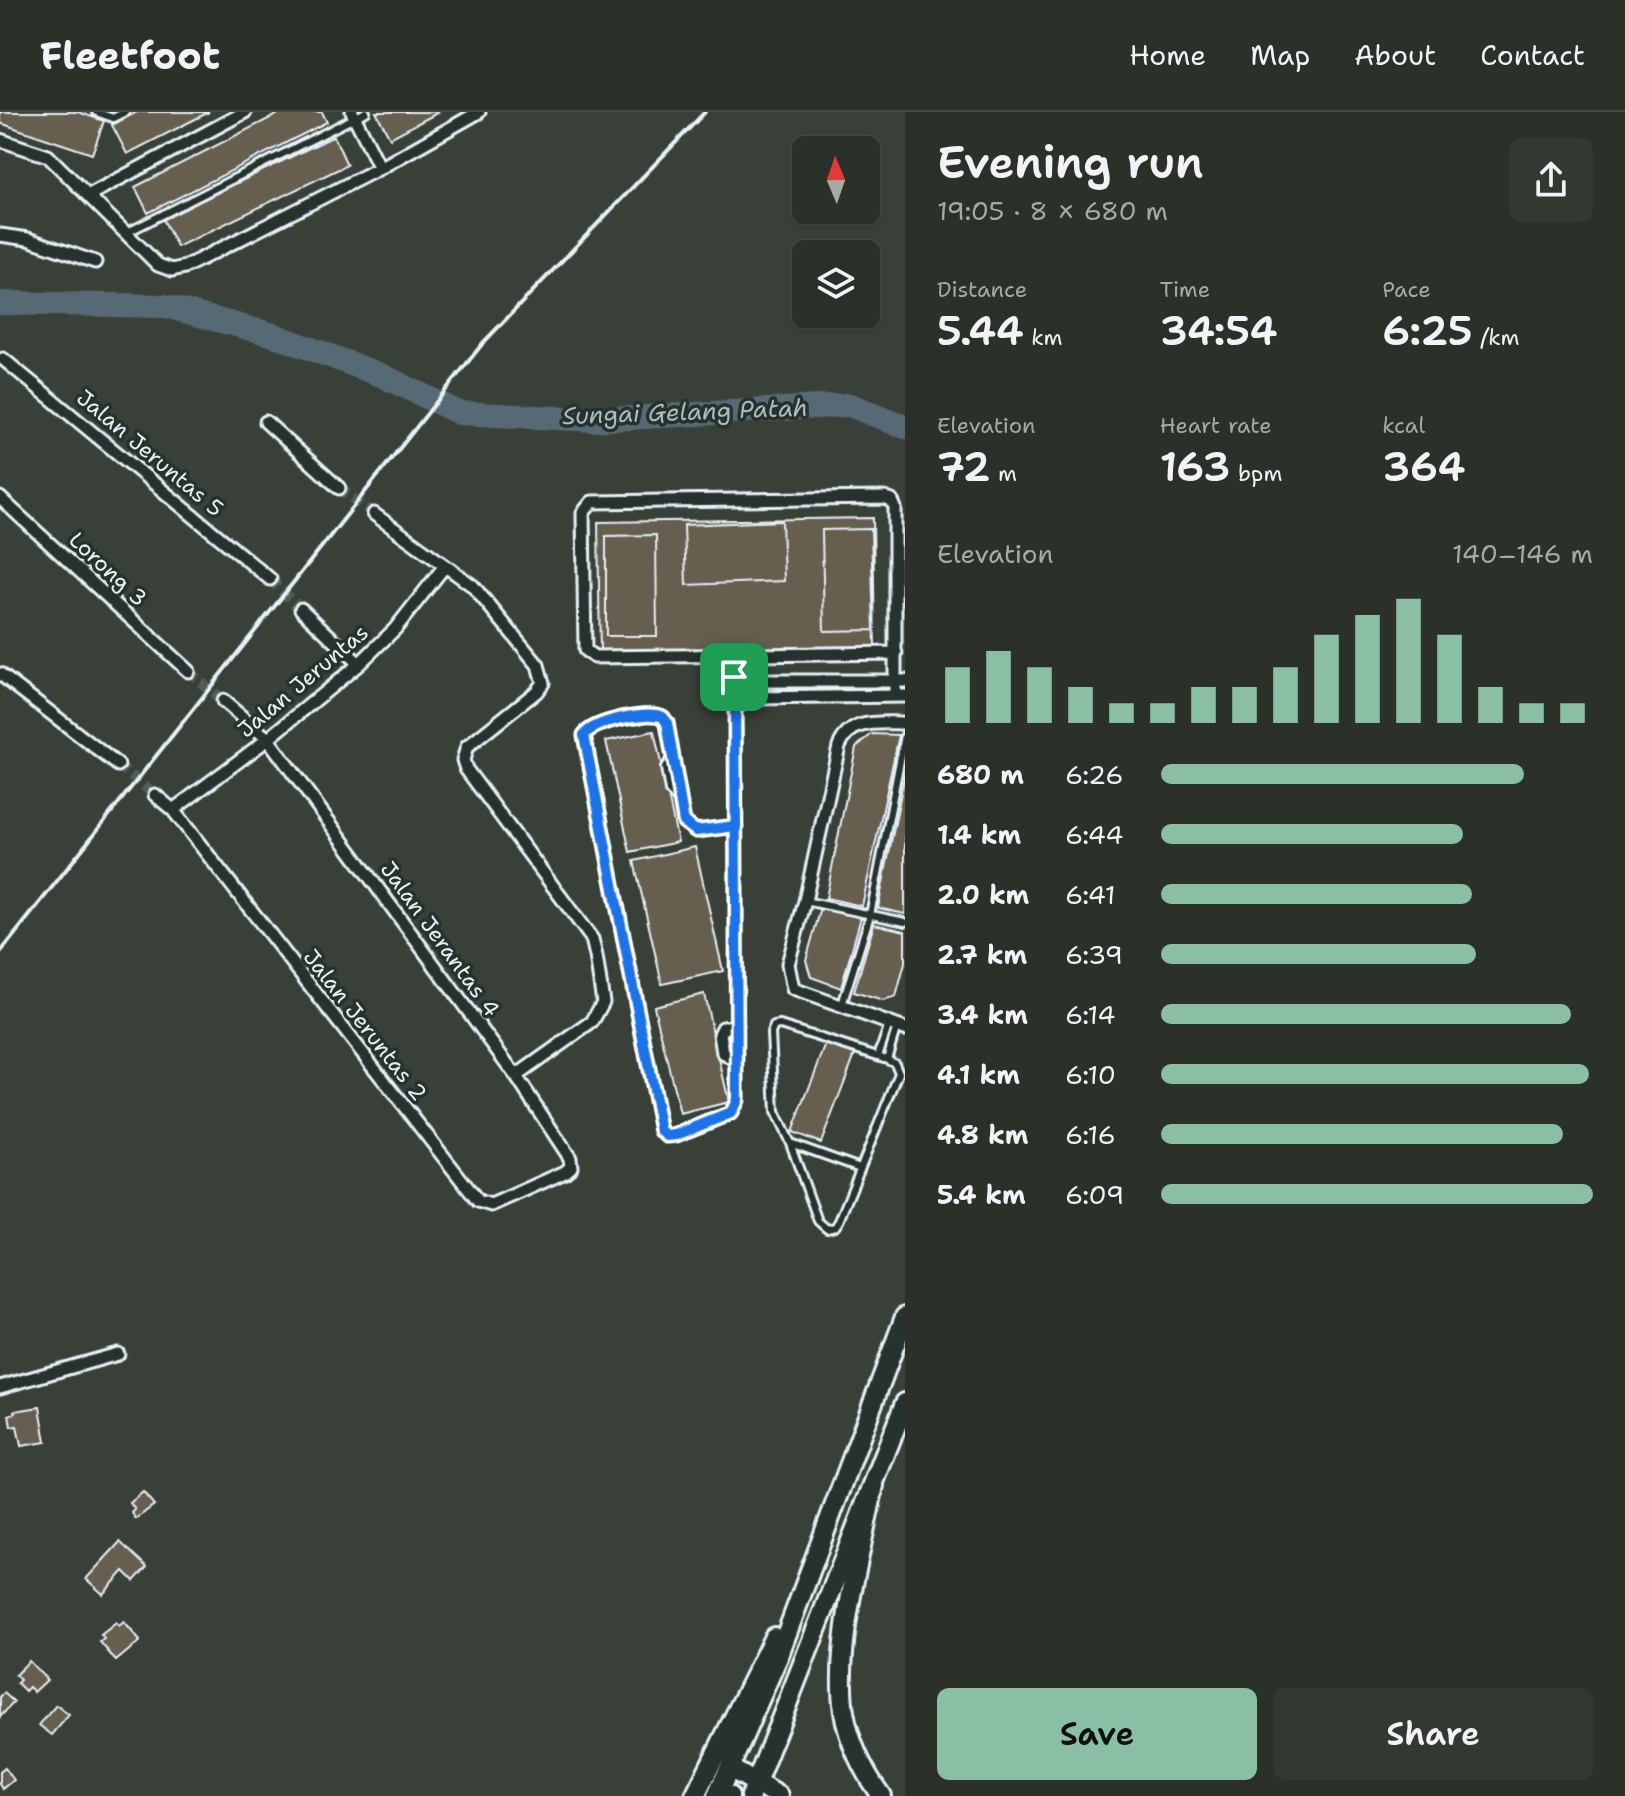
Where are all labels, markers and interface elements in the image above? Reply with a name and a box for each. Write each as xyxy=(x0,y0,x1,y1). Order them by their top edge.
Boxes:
text: Fleetfoot xyxy=(40,30,220,81)
text: Home xyxy=(1129,36,1206,74)
text: Map xyxy=(1250,36,1310,74)
text: About xyxy=(1354,36,1436,74)
text: Contact xyxy=(1480,36,1585,74)
text: Evening run xyxy=(937,133,1204,192)
north arrow xyxy=(792,136,880,224)
map controls xyxy=(792,136,880,328)
button: share xyxy=(1509,138,1593,222)
text: 19:05 · 8 × 680 m xyxy=(937,193,1168,228)
button: layers xyxy=(792,240,880,328)
text: Distance xyxy=(937,275,1027,304)
text: Time xyxy=(1160,275,1210,304)
text: Pace xyxy=(1382,275,1431,304)
text: 5.44 xyxy=(937,304,1024,358)
text: 34:54 xyxy=(1160,304,1278,358)
text: 6:25 xyxy=(1382,304,1473,358)
text: km xyxy=(1024,323,1062,352)
text: /km xyxy=(1473,323,1520,352)
street label: Jalan Jeruntas 5 xyxy=(71,383,229,523)
water label: Sungai Gelang Patah xyxy=(562,392,808,432)
text: Elevation xyxy=(937,411,1035,440)
text: Heart rate xyxy=(1160,411,1272,440)
text: kcal xyxy=(1382,411,1425,440)
text: 72 xyxy=(937,440,991,494)
text: 163 xyxy=(1160,440,1231,494)
text: 364 xyxy=(1382,440,1465,494)
text: m xyxy=(991,459,1017,488)
text: bpm xyxy=(1231,459,1282,488)
street label: Lorong 3 xyxy=(63,525,153,613)
text: Elevation xyxy=(937,536,1053,571)
text: 140–146 m xyxy=(1452,536,1593,571)
street label: Jalan Jeruntas xyxy=(232,618,374,744)
pin xyxy=(700,643,768,711)
icon: arrive xyxy=(712,655,756,699)
text: 680 m xyxy=(937,757,1024,792)
text: 6:26 xyxy=(1065,757,1123,792)
text: 1.4 km xyxy=(937,817,1021,852)
text: 6:44 xyxy=(1065,817,1124,852)
street label: Jalan Jerantas 4 xyxy=(374,856,506,1022)
text: 2.0 km xyxy=(937,877,1029,912)
text: 6:41 xyxy=(1065,877,1116,912)
text: 2.7 km xyxy=(937,937,1027,972)
text: 6:39 xyxy=(1065,937,1123,972)
street label: Jalan Jeruntas 2 xyxy=(297,943,433,1107)
text: 3.4 km xyxy=(937,997,1028,1032)
text: 6:14 xyxy=(1065,997,1115,1032)
text: 4.1 km xyxy=(937,1057,1020,1092)
text: 6:10 xyxy=(1065,1057,1116,1092)
text: 4.8 km xyxy=(937,1117,1028,1152)
text: 6:16 xyxy=(1065,1117,1116,1152)
text: 5.4 km xyxy=(937,1177,1026,1212)
text: 6:09 xyxy=(1065,1177,1124,1212)
button: Save xyxy=(937,1688,1257,1780)
button: Share xyxy=(1273,1688,1593,1780)

